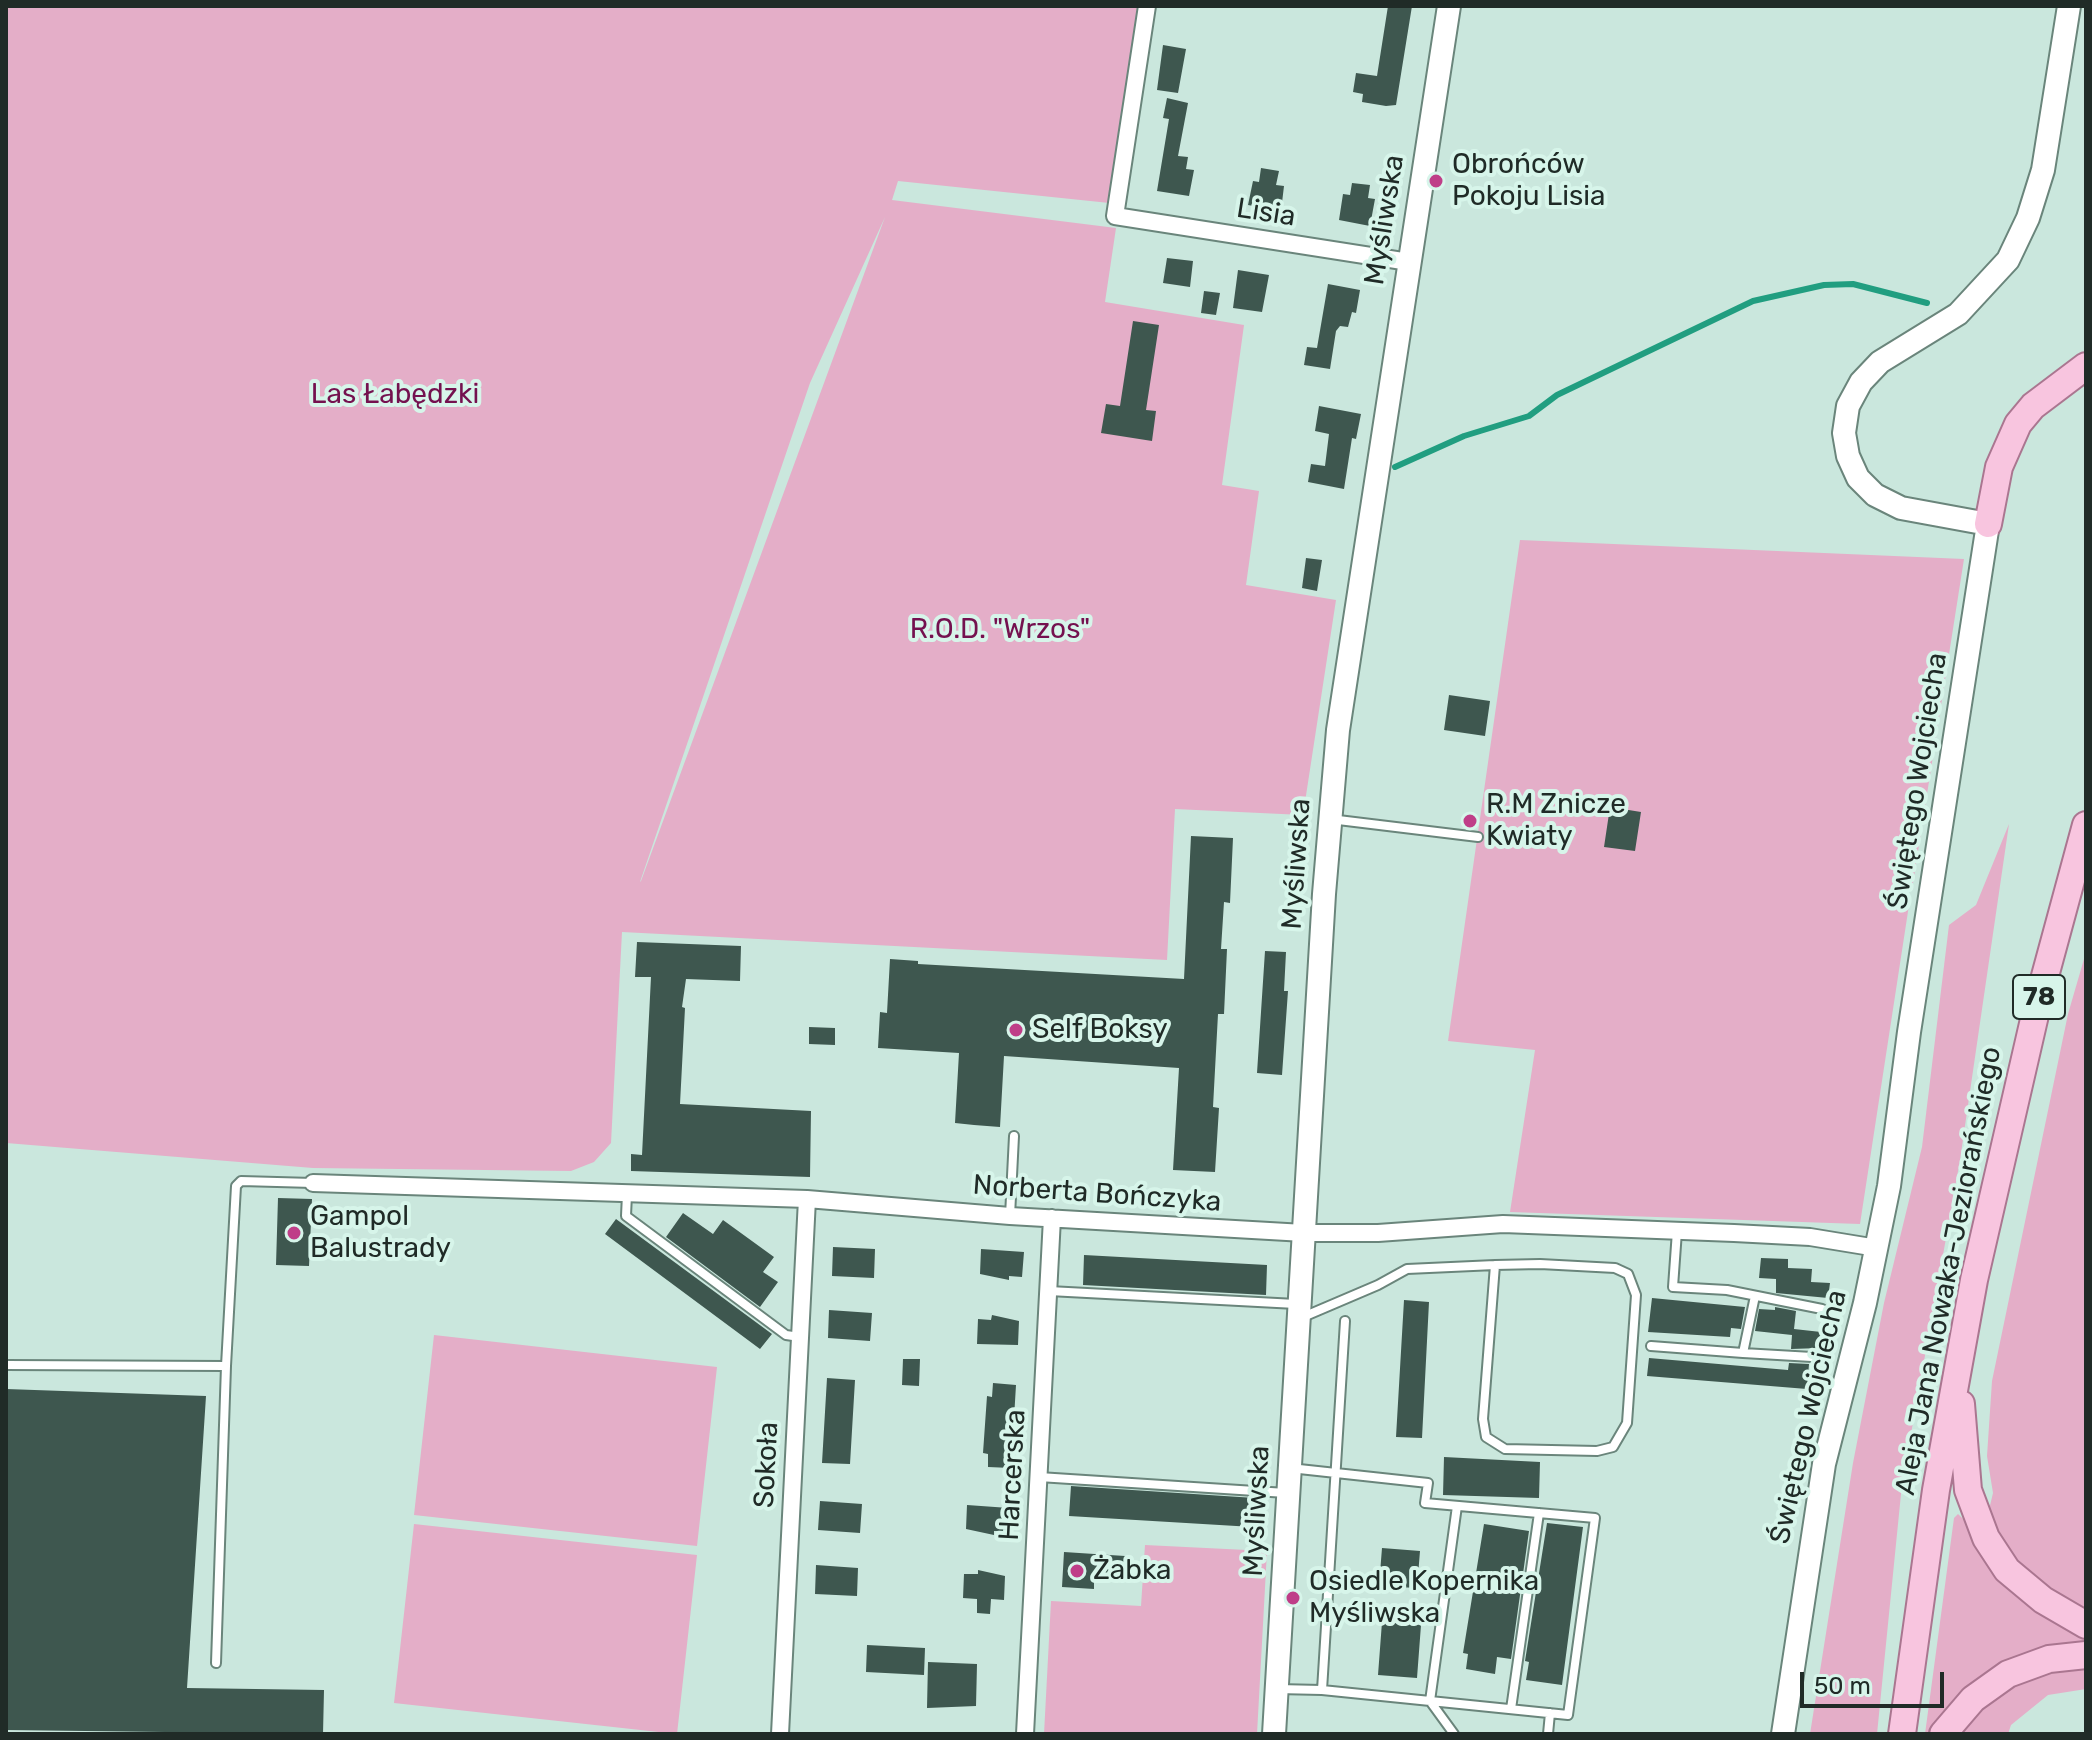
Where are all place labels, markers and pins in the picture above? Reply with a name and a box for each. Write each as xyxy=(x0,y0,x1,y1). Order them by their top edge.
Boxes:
place label: Obrońców Pokoju Lisia xyxy=(1452,148,1606,214)
marker: Obrońców Pokoju Lisia xyxy=(1427,172,1445,190)
place label: R.M Znicze Kwiaty xyxy=(1486,788,1626,854)
marker: R.M Znicze Kwiaty xyxy=(1461,812,1479,830)
place label: Self Boksy xyxy=(1032,1013,1168,1047)
marker: Self Boksy xyxy=(1007,1021,1025,1039)
place label: Gampol Balustrady xyxy=(310,1200,451,1266)
marker: Gampol Balustrady xyxy=(285,1224,303,1242)
place label: Żabka xyxy=(1093,1554,1172,1588)
marker: Żabka xyxy=(1068,1562,1086,1580)
place label: Osiedle Kopernika Myśliwska xyxy=(1309,1565,1539,1631)
marker: Osiedle Kopernika Myśliwska xyxy=(1284,1589,1302,1607)

